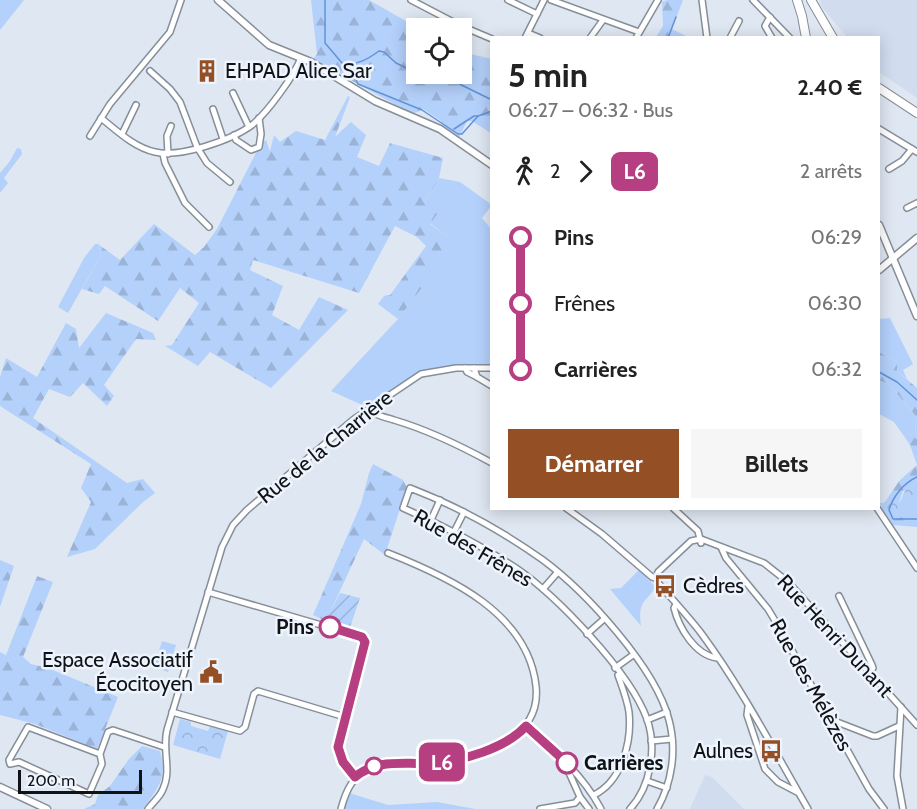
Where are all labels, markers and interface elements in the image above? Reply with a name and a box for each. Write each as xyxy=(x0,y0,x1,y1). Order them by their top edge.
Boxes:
map controls xyxy=(406,18,472,84)
button: locate xyxy=(406,18,472,84)
text: 5 min xyxy=(508,55,588,95)
building icon: EHPAD Alice Sar xyxy=(194,58,220,84)
place label: EHPAD Alice Sar xyxy=(225,58,372,83)
text: 2.40 € xyxy=(797,74,862,101)
text: 06:27 – 06:32 · Bus xyxy=(508,98,673,122)
icon: walk xyxy=(508,155,541,188)
icon: forward xyxy=(569,155,602,188)
text: 2 xyxy=(550,159,560,183)
text: L6 xyxy=(623,159,646,184)
text: 2 arrêts xyxy=(800,159,862,183)
text: Pins xyxy=(554,224,594,251)
text: 06:29 xyxy=(811,225,862,249)
text: Frênes xyxy=(554,290,615,317)
text: 06:30 xyxy=(808,291,862,315)
text: Carrières xyxy=(554,356,637,383)
text: 06:32 xyxy=(811,357,862,381)
street label: Rue de la Charrière xyxy=(252,385,397,508)
button: Démarrer xyxy=(508,429,679,498)
button: Billets xyxy=(691,429,862,498)
street label: Rue des Frênes xyxy=(409,503,537,592)
street label: Rue Henri Dunant xyxy=(772,569,899,702)
bus stop icon: Cèdres xyxy=(652,573,678,599)
place label: Cèdres xyxy=(683,573,744,598)
place label: Pins xyxy=(276,614,314,639)
street label: Rue des Mélèzes xyxy=(765,614,858,755)
marker: Pins xyxy=(319,616,341,638)
place label: Espace Associatif Écocitoyen xyxy=(42,647,193,696)
public building icon: Espace Associatif Écocitoyen xyxy=(198,659,224,685)
place label: Aulnes xyxy=(693,738,753,763)
bus stop icon: Aulnes xyxy=(758,738,784,764)
line badge: L6 xyxy=(415,742,469,782)
text: L6 xyxy=(431,750,453,775)
place label: Carrières xyxy=(584,750,664,775)
marker: Carrières xyxy=(556,752,578,774)
unlabelled marker xyxy=(365,757,383,775)
scale bar xyxy=(18,767,142,794)
text: 200 m xyxy=(27,771,75,790)

